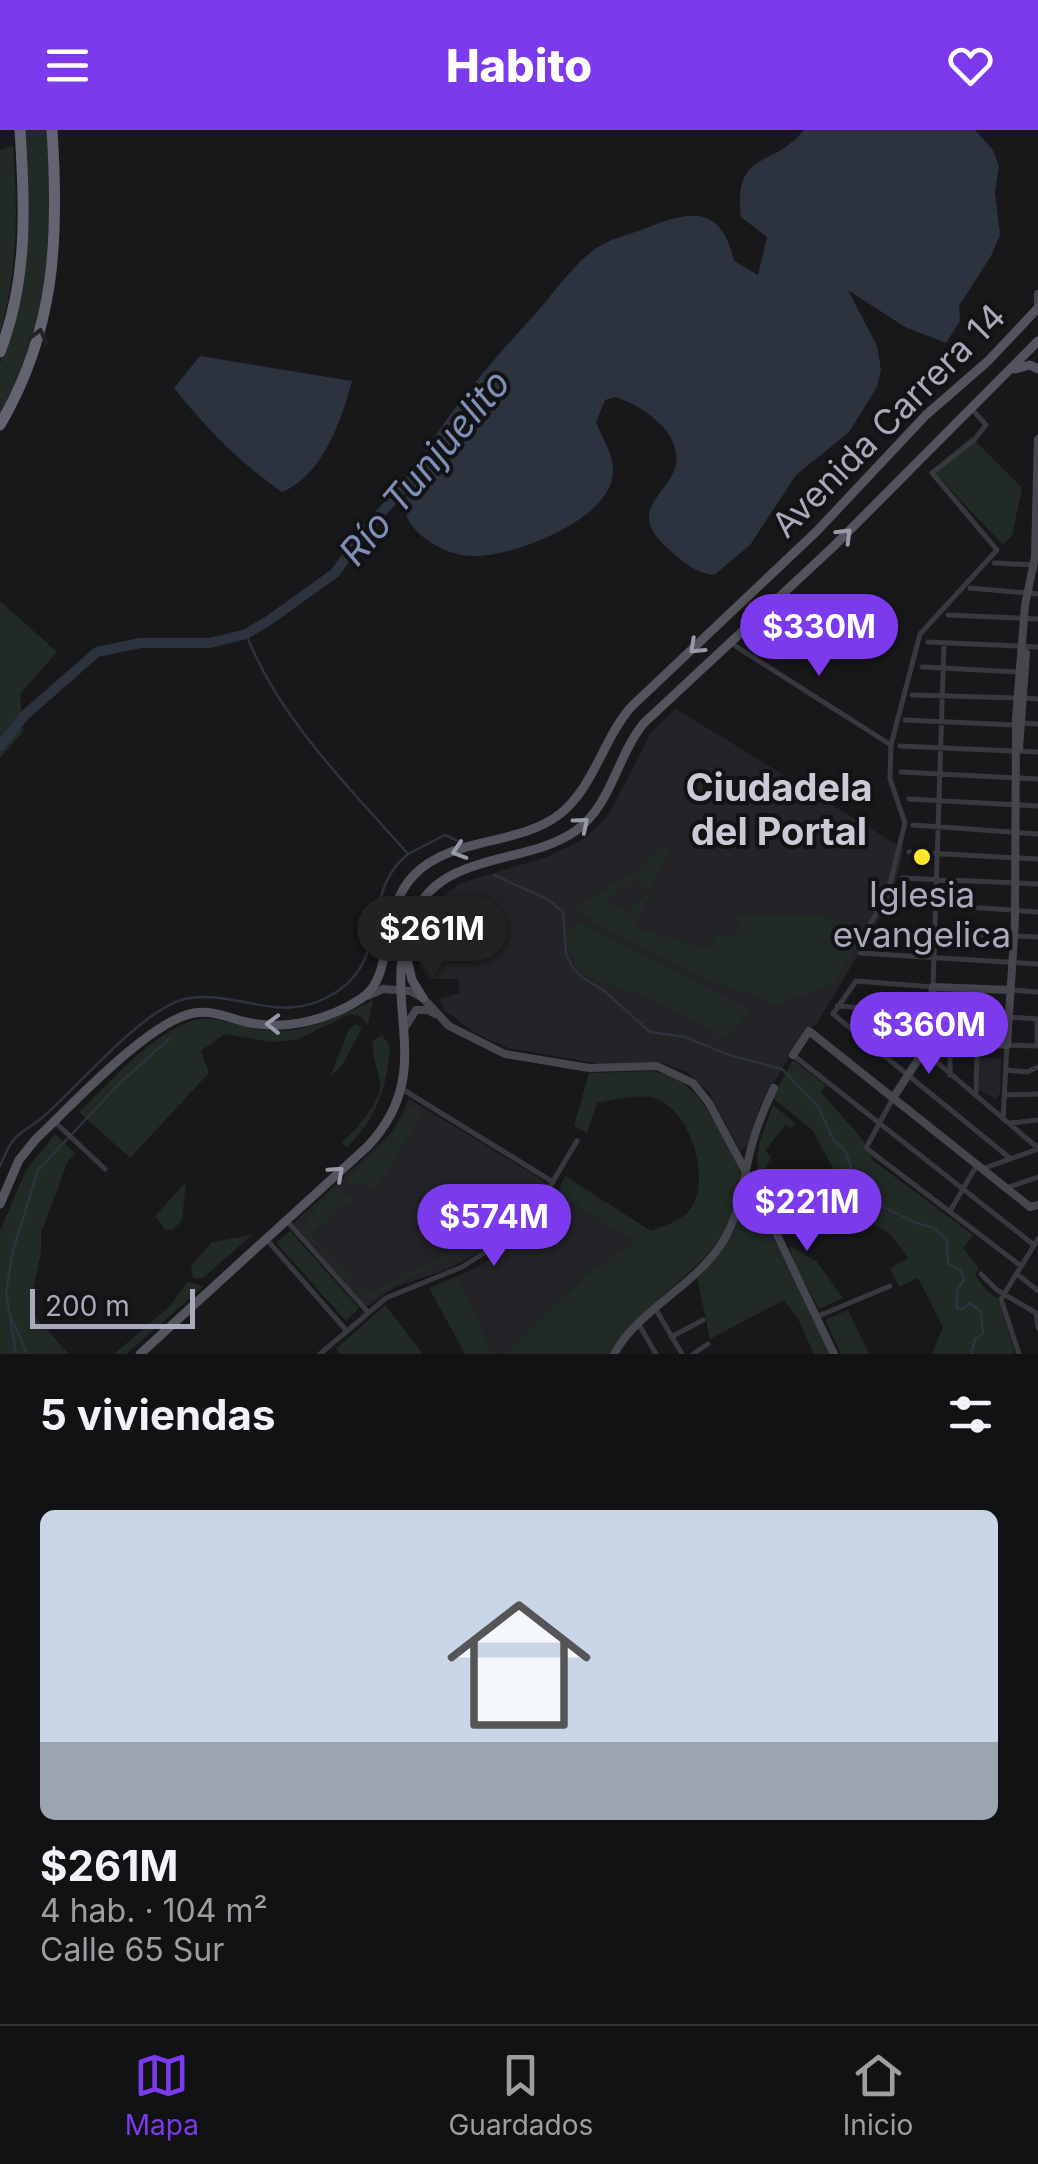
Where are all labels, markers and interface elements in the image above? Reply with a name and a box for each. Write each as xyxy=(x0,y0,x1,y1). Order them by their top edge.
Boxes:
icon: menu xyxy=(40,38,95,93)
text: Habito xyxy=(446,38,592,93)
icon: heart xyxy=(943,38,998,93)
street label: Avenida Carrera 14 xyxy=(763,295,1013,545)
one-way arrow xyxy=(27,328,48,345)
water label: Río Tunjuelito xyxy=(329,360,519,574)
one-way arrow xyxy=(833,529,851,547)
pin: $330M xyxy=(749,594,889,679)
text: $330M xyxy=(762,607,876,646)
one-way arrow xyxy=(689,635,707,653)
district label: Ciudadela del Portal xyxy=(685,764,873,854)
one-way arrow xyxy=(570,817,589,835)
one-way arrow xyxy=(451,839,468,860)
marker: Iglesia evangelica xyxy=(911,846,933,868)
place label: Iglesia evangelica xyxy=(833,873,1011,955)
pin: $261M xyxy=(362,896,502,981)
text: $261M xyxy=(379,909,485,948)
pin: $360M xyxy=(859,992,999,1077)
text: $360M xyxy=(872,1005,986,1044)
one-way arrow xyxy=(265,1013,280,1035)
one-way arrow xyxy=(325,1166,344,1184)
pin: $221M xyxy=(737,1169,877,1254)
text: $221M xyxy=(755,1182,859,1221)
pin: $574M xyxy=(424,1184,564,1269)
text: $574M xyxy=(439,1197,549,1236)
scale bar xyxy=(30,1284,195,1328)
text: 200 m xyxy=(45,1289,130,1323)
icon: filters xyxy=(943,1387,998,1442)
text: 5 viviendas xyxy=(40,1389,275,1440)
icon: home xyxy=(429,1575,609,1755)
text: $261M xyxy=(40,1840,178,1891)
text: 4 hab. · 104 m² xyxy=(40,1891,268,1930)
text: Calle 65 Sur xyxy=(40,1930,224,1969)
tab: Mapa xyxy=(125,2048,199,2142)
tab: Guardados xyxy=(448,2048,593,2142)
tab: Inicio xyxy=(843,2048,913,2142)

